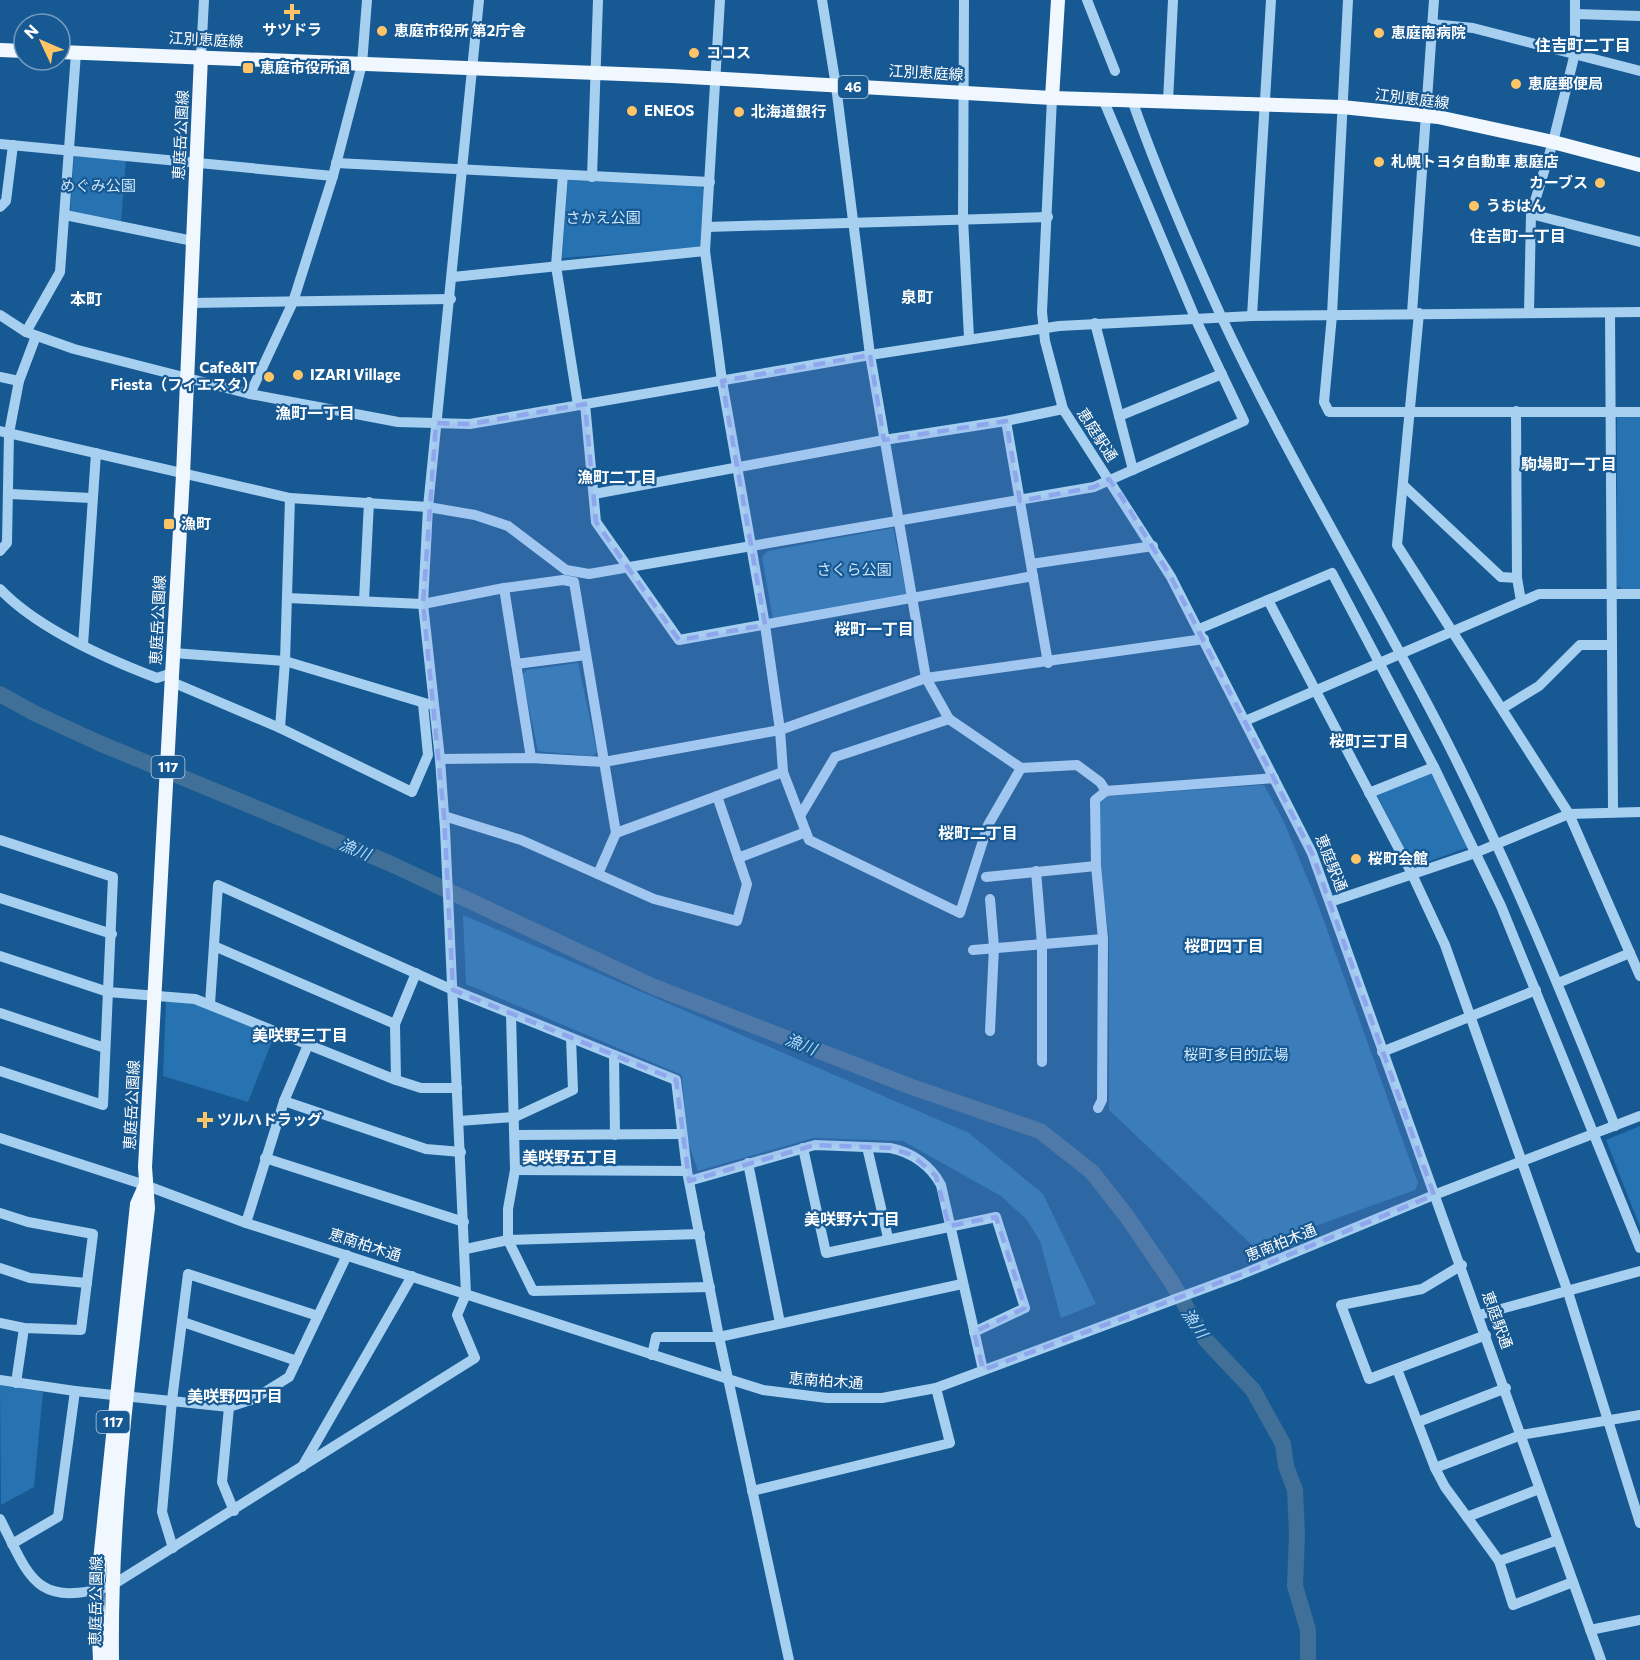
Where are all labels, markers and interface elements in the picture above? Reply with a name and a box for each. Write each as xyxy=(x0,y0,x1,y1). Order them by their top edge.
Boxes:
marker: サツドラ xyxy=(285,5,299,19)
north arrow xyxy=(12,12,72,72)
text: N xyxy=(20,20,42,42)
place label: サツドラ xyxy=(262,20,322,38)
place label: 恵庭市役所 第2庁舎 xyxy=(394,21,526,39)
place label: 恵庭南病院 xyxy=(1391,23,1466,41)
marker: 恵庭市役所 第2庁舎 xyxy=(375,24,389,38)
marker: 恵庭南病院 xyxy=(1372,26,1386,40)
street label: 江別恵庭線 xyxy=(168,28,244,50)
district label: 住吉町二丁目 xyxy=(1534,35,1631,54)
place label: ココス xyxy=(706,43,751,61)
marker: ココス xyxy=(687,46,701,60)
place label: 恵庭市役所通 xyxy=(260,58,350,76)
marker: 恵庭市役所通 xyxy=(241,61,255,75)
street label: 江別恵庭線 xyxy=(888,61,964,83)
place label: 恵庭郵便局 xyxy=(1528,74,1603,92)
road number: 46 xyxy=(838,76,868,98)
marker: 恵庭郵便局 xyxy=(1509,77,1523,91)
street label: 江別恵庭線 xyxy=(1374,85,1450,112)
street label: 恵庭岳公園線 xyxy=(169,90,191,180)
place label: ENEOS xyxy=(644,101,694,119)
place label: 北海道銀行 xyxy=(751,102,826,120)
marker: ENEOS xyxy=(625,104,639,118)
marker: 北海道銀行 xyxy=(732,105,746,119)
place label: 札幌トヨタ自動車 恵庭店 xyxy=(1391,152,1559,170)
marker: 札幌トヨタ自動車 恵庭店 xyxy=(1372,155,1386,169)
place label: カーブス xyxy=(1529,173,1588,191)
park label: めぐみ公園 xyxy=(60,176,136,194)
marker: カーブス xyxy=(1593,176,1607,190)
place label: うおはん xyxy=(1486,196,1546,214)
marker: うおはん xyxy=(1467,199,1481,213)
park label: さかえ公園 xyxy=(565,208,641,226)
district label: 住吉町一丁目 xyxy=(1469,226,1566,245)
district label: 泉町 xyxy=(901,287,933,306)
district label: 本町 xyxy=(70,289,102,308)
place label: Cafe&IT Fiesta（フィエスタ） xyxy=(110,358,257,393)
place label: IZARI Village xyxy=(310,365,401,383)
marker: IZARI Village xyxy=(291,368,305,382)
marker: Cafe&IT Fiesta（フィエスタ） xyxy=(262,370,276,384)
district label: 漁町一丁目 xyxy=(275,403,355,422)
street label: 恵庭駅通 xyxy=(1074,404,1122,465)
district label: 駒場町一丁目 xyxy=(1521,454,1617,473)
district label: 漁町二丁目 xyxy=(577,467,657,486)
place label: 漁町 xyxy=(181,514,211,532)
marker: 漁町 xyxy=(162,517,176,531)
park label: さくら公園 xyxy=(816,560,892,578)
street label: 恵庭岳公園線 xyxy=(146,575,168,665)
district label: 桜町一丁目 xyxy=(834,619,914,638)
district label: 桜町三丁目 xyxy=(1329,731,1409,750)
road number: 117 xyxy=(152,756,184,778)
district label: 桜町二丁目 xyxy=(938,823,1018,842)
street label: 恵庭駅通 xyxy=(1312,831,1352,894)
water label: 漁川 xyxy=(337,834,375,864)
place label: 桜町会館 xyxy=(1368,849,1428,867)
marker: 桜町会館 xyxy=(1349,852,1363,866)
district label: 桜町四丁目 xyxy=(1184,936,1264,955)
district label: 美咲野三丁目 xyxy=(252,1025,348,1044)
water label: 漁川 xyxy=(783,1029,821,1059)
park label: 桜町多目的広場 xyxy=(1183,1045,1289,1063)
street label: 恵庭岳公園線 xyxy=(120,1060,142,1150)
place label: ツルハドラッグ xyxy=(217,1110,322,1128)
marker: ツルハドラッグ xyxy=(198,1113,212,1127)
district label: 美咲野五丁目 xyxy=(522,1147,618,1166)
district label: 美咲野六丁目 xyxy=(804,1209,900,1228)
street label: 恵南柏木通 xyxy=(1242,1220,1319,1264)
street label: 恵南柏木通 xyxy=(327,1224,404,1264)
street label: 恵庭駅通 xyxy=(1479,1288,1517,1351)
water label: 漁川 xyxy=(1179,1304,1213,1343)
street label: 恵南柏木通 xyxy=(788,1368,864,1392)
district label: 美咲野四丁目 xyxy=(187,1386,283,1405)
road number: 117 xyxy=(96,1411,130,1433)
street label: 恵庭岳公園線 xyxy=(85,1556,105,1646)

